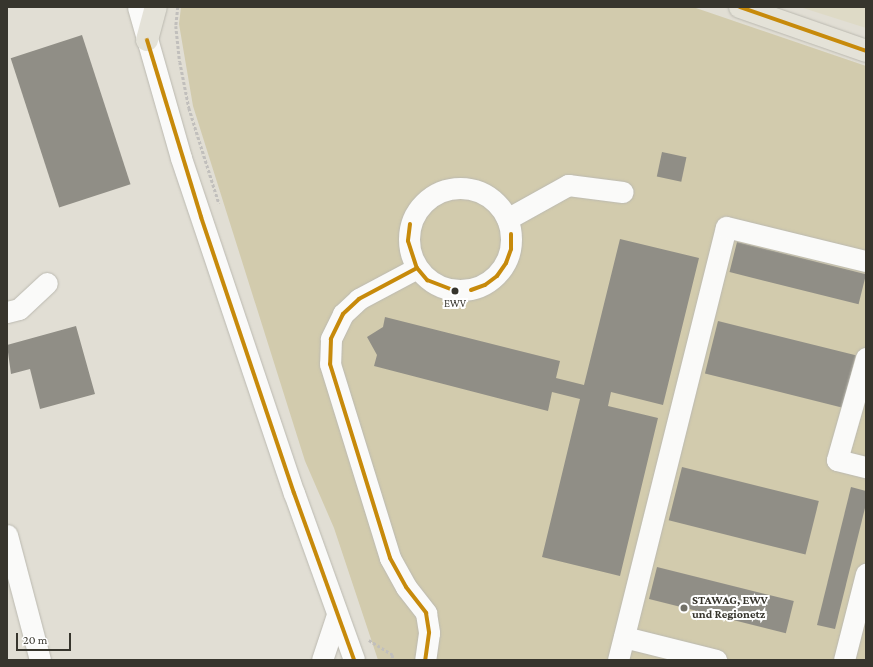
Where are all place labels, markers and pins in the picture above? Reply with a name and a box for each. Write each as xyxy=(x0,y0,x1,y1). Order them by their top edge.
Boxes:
marker: EWV xyxy=(450,286,460,296)
place label: EWV xyxy=(444,296,466,310)
place label: STAWAG, EWV und Regionetz xyxy=(692,594,768,622)
marker: STAWAG, EWV und Regionetz xyxy=(679,603,689,613)

